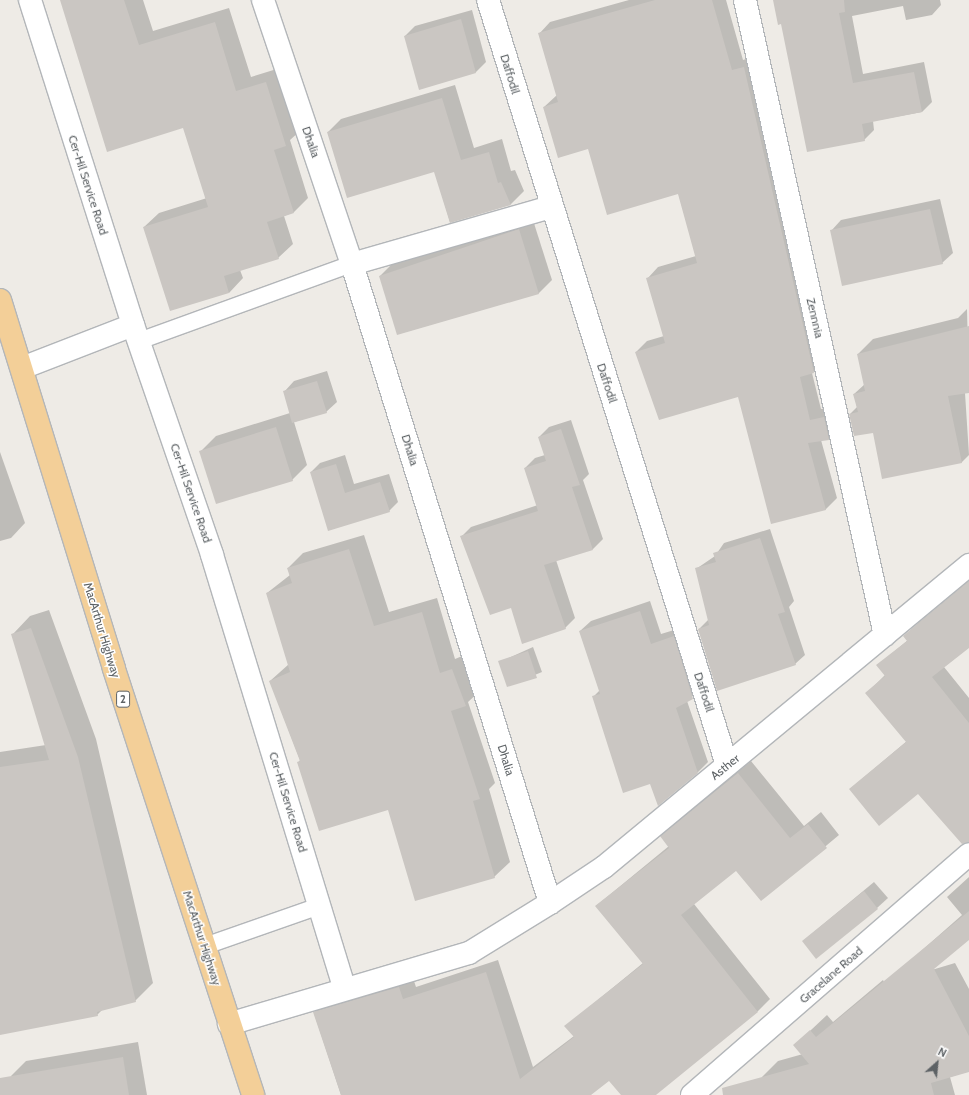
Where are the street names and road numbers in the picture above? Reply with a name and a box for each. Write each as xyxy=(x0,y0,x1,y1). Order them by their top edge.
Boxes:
street label: Daffodil xyxy=(497,52,523,96)
street label: Dhalia xyxy=(299,125,323,159)
street label: Cer-Hil Service Road xyxy=(65,133,111,237)
street label: Zennnia xyxy=(803,296,827,340)
street label: Daffodil xyxy=(594,361,620,405)
street label: Dhalia xyxy=(398,433,422,467)
street label: Cer-Hil Service Road xyxy=(167,441,215,545)
street label: MacArthur Highway xyxy=(81,581,123,679)
street label: Daffodil xyxy=(691,670,717,714)
road number: 2 xyxy=(116,690,130,708)
street label: Dhalia xyxy=(494,743,518,777)
street label: Cer-Hil Service Road xyxy=(266,750,310,854)
street label: Asther xyxy=(708,751,742,783)
street label: MacArthur Highway xyxy=(180,889,224,987)
street label: Gracelane Road xyxy=(796,944,866,1006)

